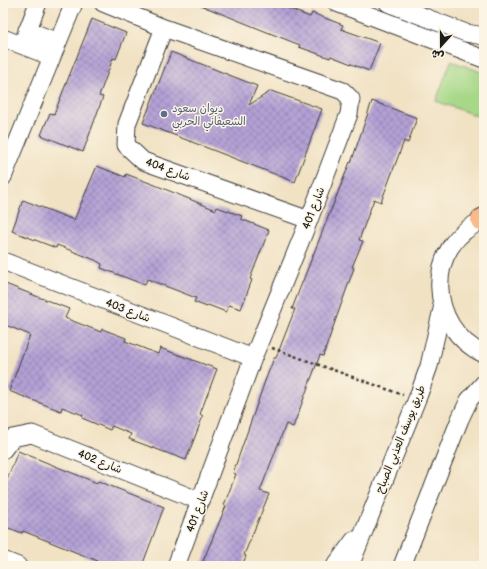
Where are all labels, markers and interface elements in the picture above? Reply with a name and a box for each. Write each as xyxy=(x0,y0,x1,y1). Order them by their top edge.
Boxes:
north arrow xyxy=(421,26,461,66)
text: ش xyxy=(430,47,446,63)
place label: ديوان سعود الشعيفاني الحربي xyxy=(172,102,246,132)
marker: ديوان سعود الشعيفاني الحربي xyxy=(159,109,169,119)
street label: شارع 404 xyxy=(143,155,192,185)
street label: شارع 401 xyxy=(299,185,329,232)
street label: شارع 403 xyxy=(103,296,152,327)
street label: طريق يوسف العذبي الصباح xyxy=(373,383,432,497)
street label: شارع 402 xyxy=(75,447,124,478)
street label: شارع 401 xyxy=(183,488,213,535)

